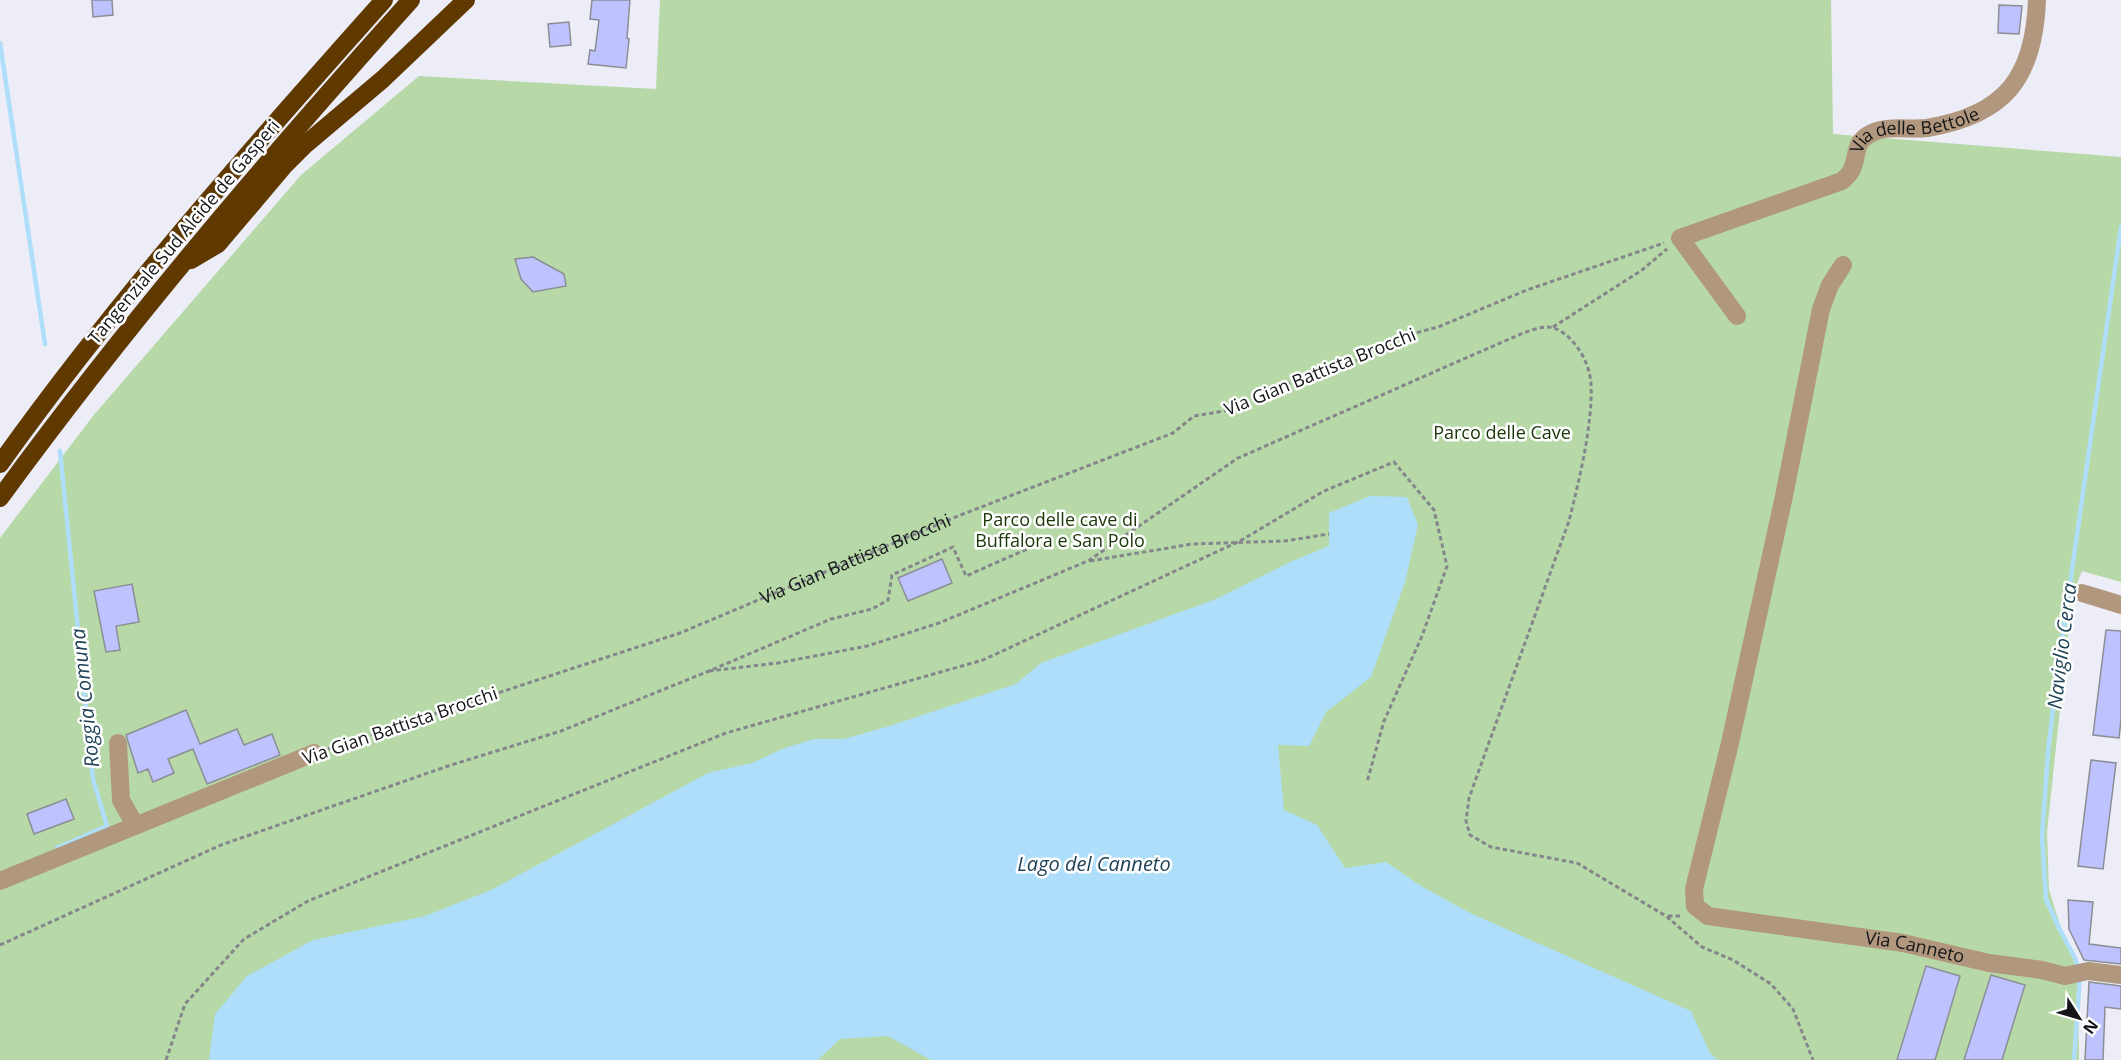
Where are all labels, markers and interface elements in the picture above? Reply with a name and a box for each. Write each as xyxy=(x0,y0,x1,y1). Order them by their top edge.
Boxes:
street label: Via delle Bettole xyxy=(1844,101,1983,156)
street label: Tangenziale Sud Alcide de Gasperi xyxy=(82,114,284,349)
street label: Via Gian Battista Brocchi xyxy=(1220,322,1419,421)
park label: Parco delle Cave xyxy=(1433,420,1571,444)
street label: Via Gian Battista Brocchi xyxy=(756,507,954,609)
park label: Parco delle cave di Buffalora e San Polo xyxy=(975,507,1145,552)
water label: Naviglio Cerca xyxy=(2040,581,2083,710)
water label: Roggia Comuna xyxy=(64,627,105,769)
street label: Via Gian Battista Brocchi xyxy=(299,680,500,770)
water label: Lago del Canneto xyxy=(1017,850,1171,877)
street label: Via Canneto xyxy=(1864,925,1967,968)
north arrow xyxy=(2049,988,2109,1048)
text: N xyxy=(2078,1015,2104,1039)

